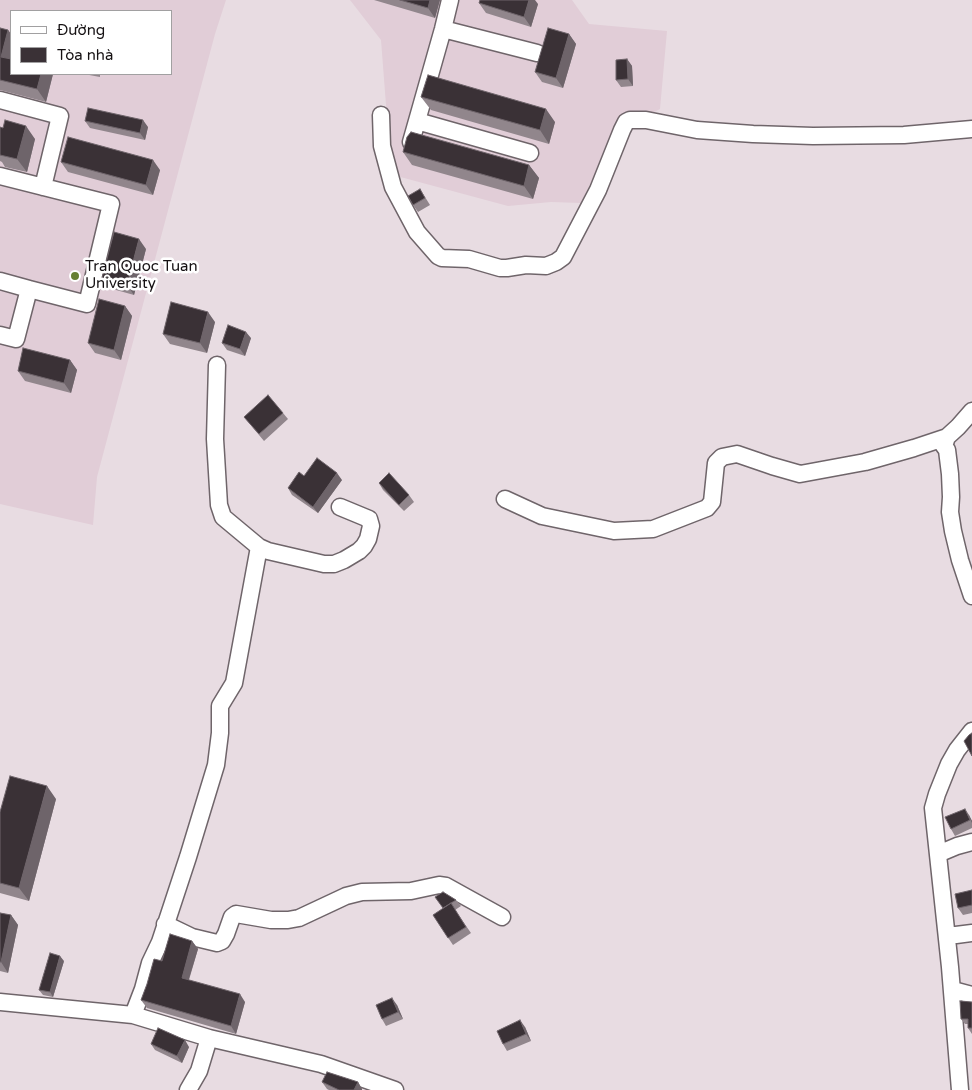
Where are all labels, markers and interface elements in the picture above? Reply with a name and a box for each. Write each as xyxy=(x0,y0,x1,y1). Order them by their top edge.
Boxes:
legend xyxy=(10,10,172,75)
text: Đường xyxy=(57,21,105,39)
text: Tòa nhà xyxy=(57,46,113,64)
place label: Tran Quoc Tuan University xyxy=(85,258,198,293)
marker: Tran Quoc Tuan University xyxy=(69,270,81,282)

